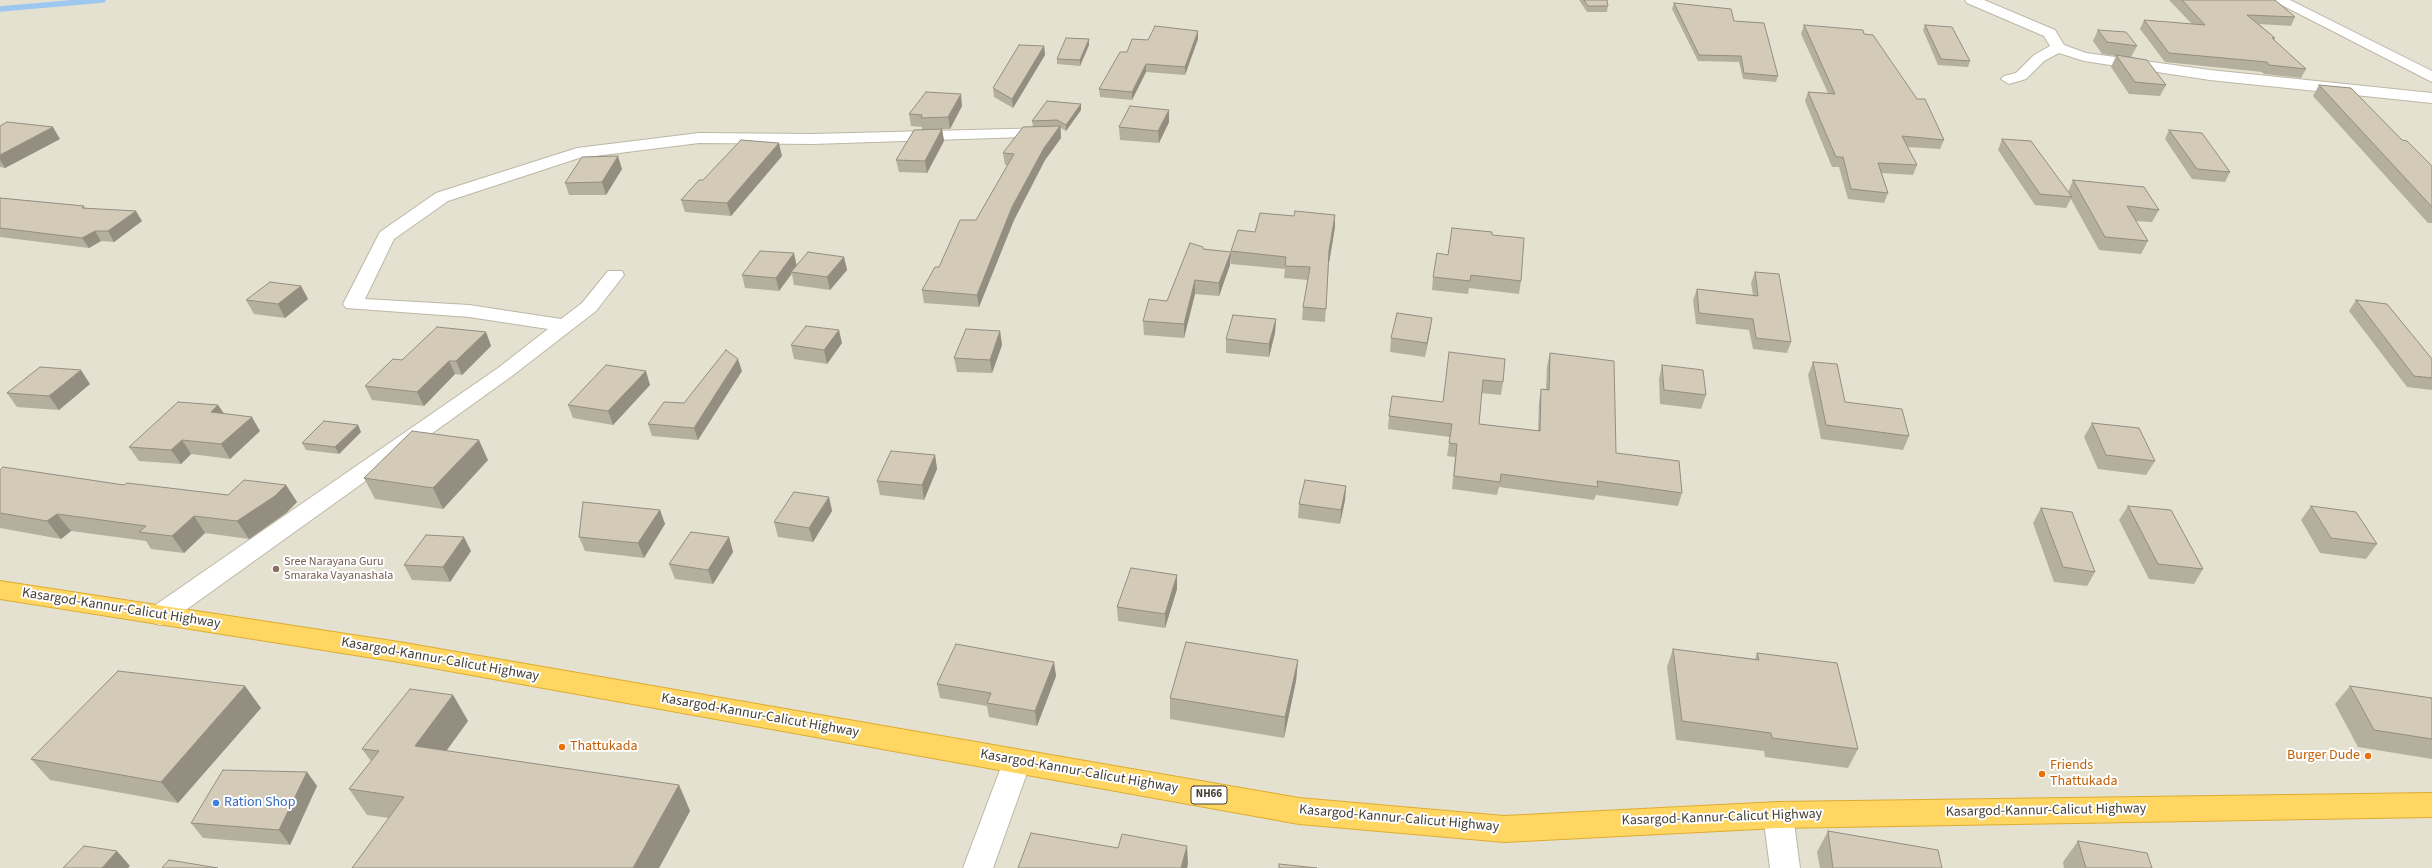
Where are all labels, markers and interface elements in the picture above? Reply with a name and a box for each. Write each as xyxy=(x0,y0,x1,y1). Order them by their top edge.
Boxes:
place label: Sree Narayana Guru Smaraka Vayanashala xyxy=(284,555,393,583)
marker: Sree Narayana Guru Smaraka Vayanashala xyxy=(271,564,281,574)
street label: Kasargod-Kannur-Calicut Highway xyxy=(21,585,221,633)
street label: Kasargod-Kannur-Calicut Highway xyxy=(340,634,540,686)
street label: Kasargod-Kannur-Calicut Highway xyxy=(660,690,860,742)
place label: Thattukada xyxy=(570,739,637,755)
marker: Thattukada xyxy=(557,742,567,752)
street label: Kasargod-Kannur-Calicut Highway xyxy=(979,746,1179,798)
place label: Burger Dude xyxy=(2287,748,2360,764)
marker: Burger Dude xyxy=(2363,751,2373,761)
place label: Friends Thattukada xyxy=(2050,758,2117,790)
marker: Friends Thattukada xyxy=(2037,769,2047,779)
road number: NH66 xyxy=(1191,786,1227,804)
place label: Ration Shop xyxy=(224,795,295,811)
marker: Ration Shop xyxy=(211,798,221,808)
street label: Kasargod-Kannur-Calicut Highway xyxy=(1946,801,2146,821)
street label: Kasargod-Kannur-Calicut Highway xyxy=(1298,802,1500,836)
street label: Kasargod-Kannur-Calicut Highway xyxy=(1621,806,1823,830)

